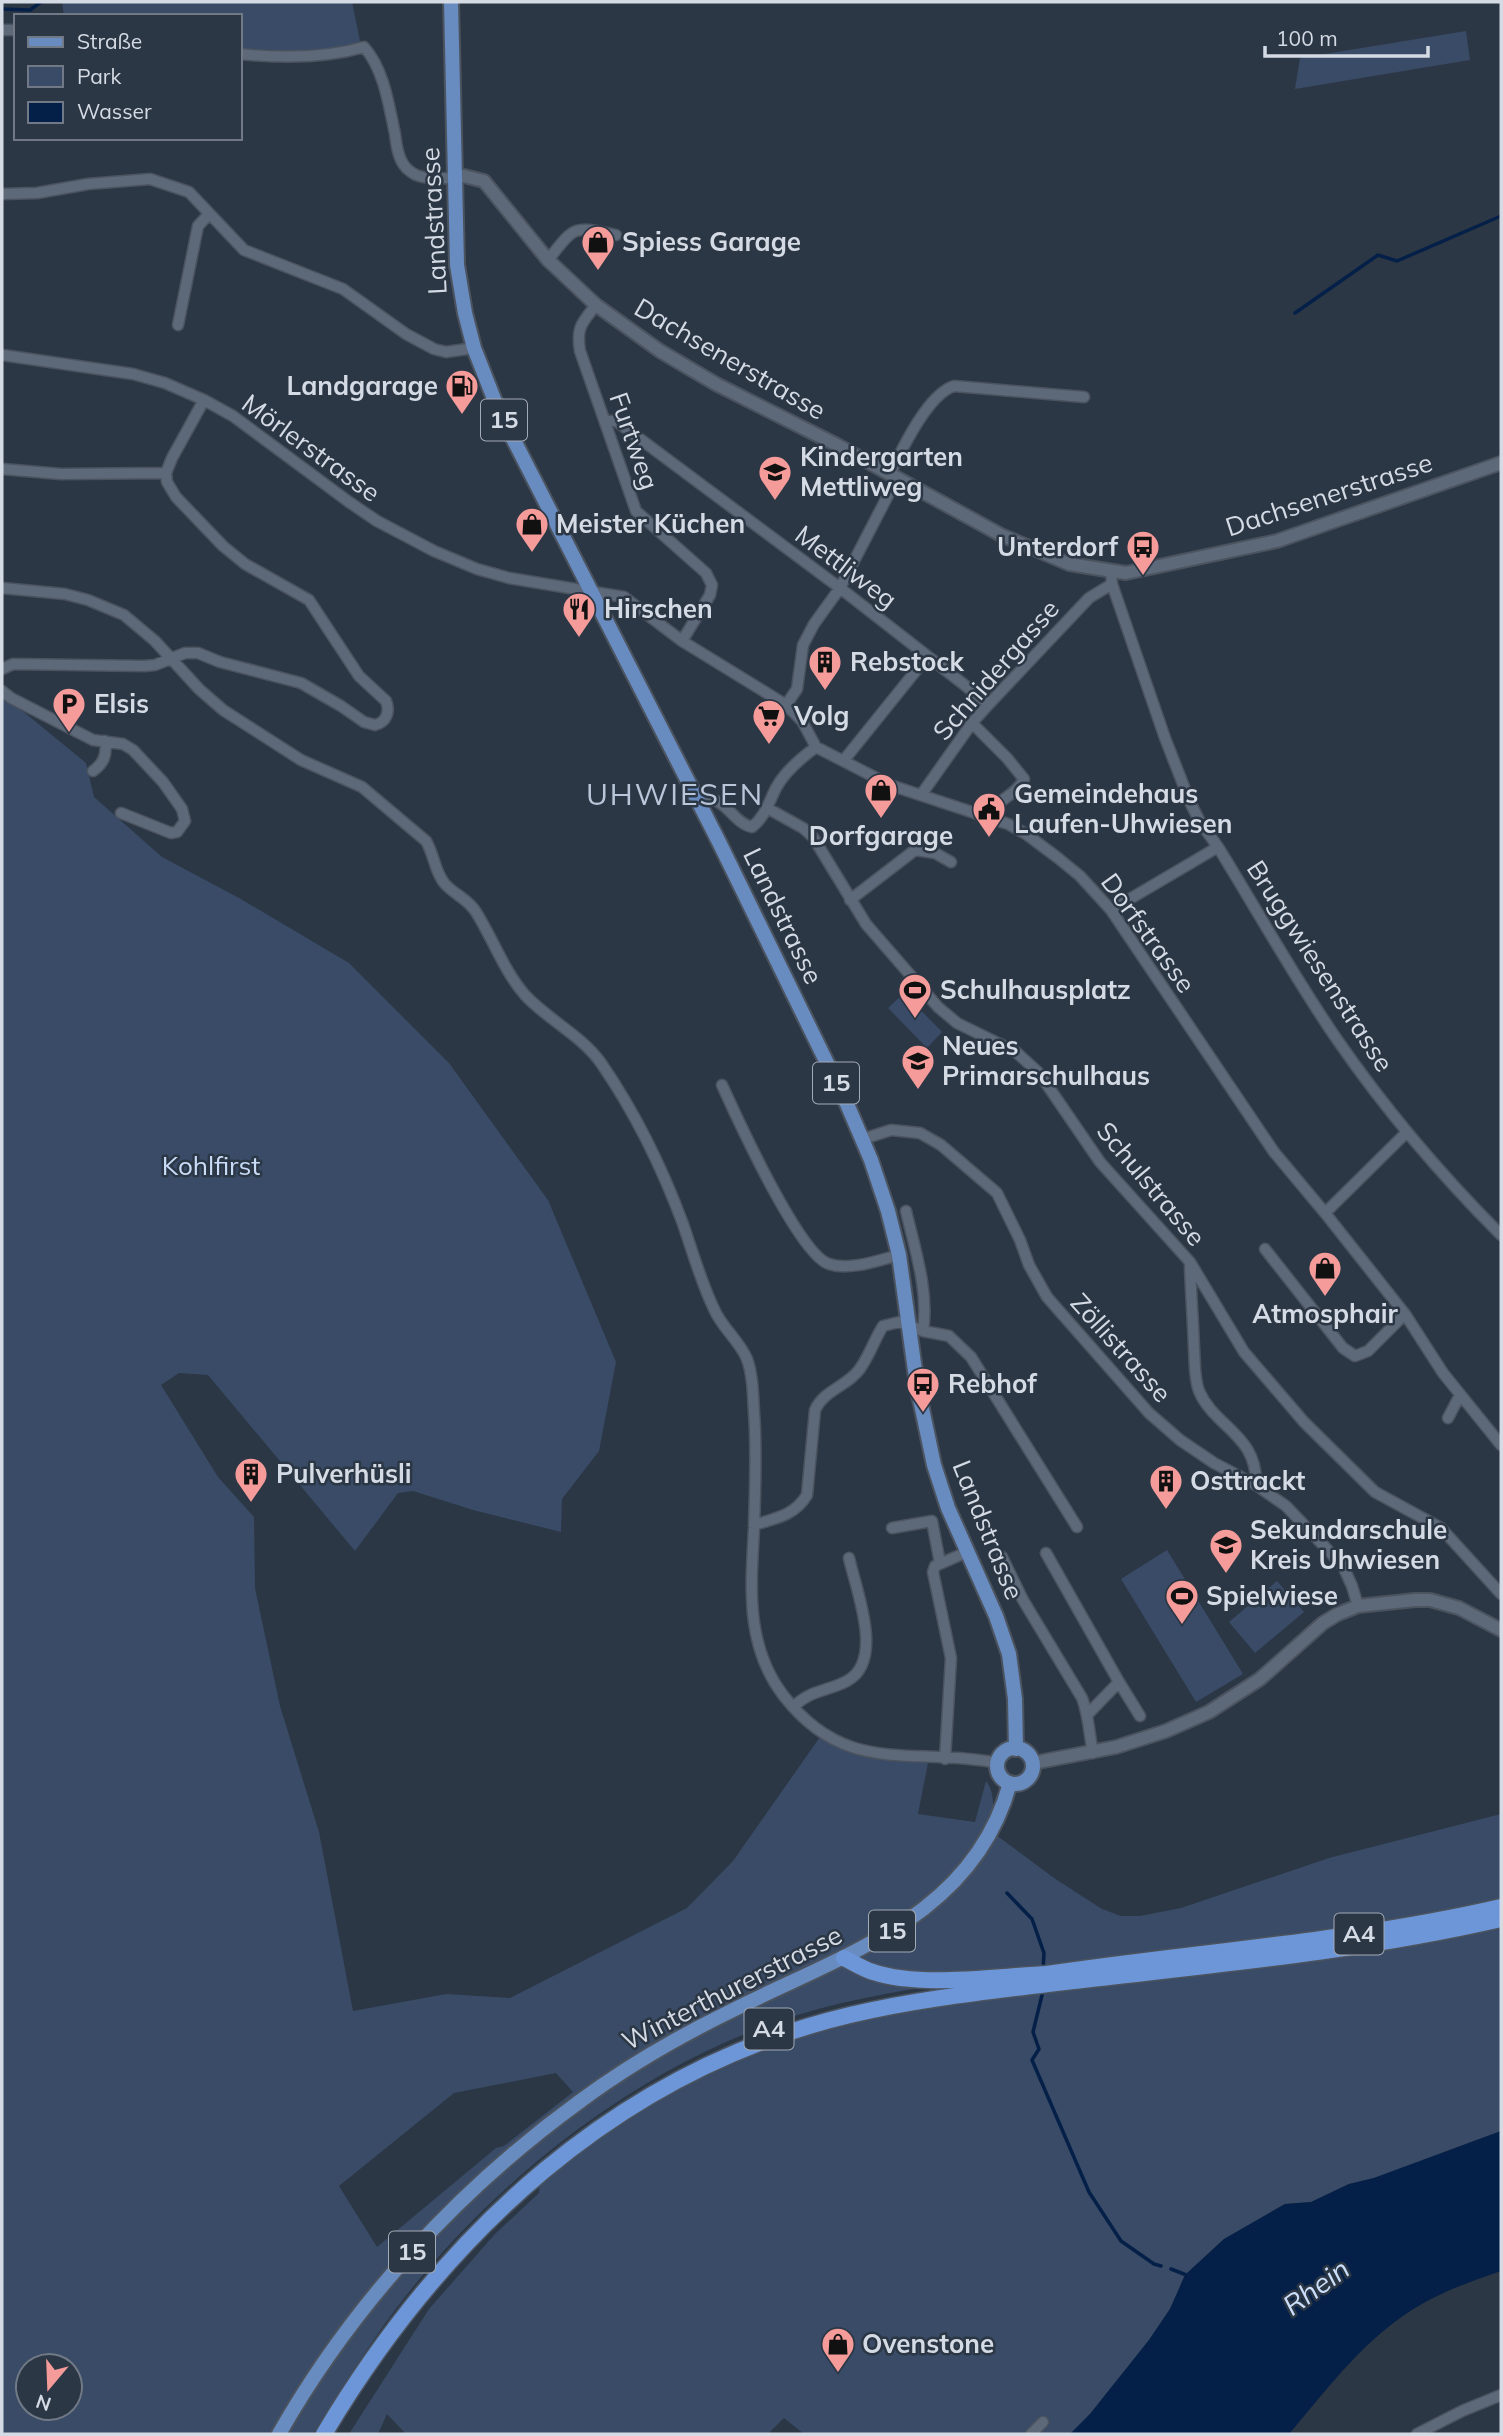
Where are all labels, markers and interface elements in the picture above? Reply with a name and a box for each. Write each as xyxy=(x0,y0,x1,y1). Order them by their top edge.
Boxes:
legend xyxy=(14,14,242,140)
scale bar xyxy=(1265,14,1428,58)
text: 100 m xyxy=(1276,25,1338,51)
text: Straße xyxy=(77,28,142,54)
text: Park xyxy=(77,63,121,89)
text: Wasser xyxy=(77,98,152,124)
street label: Landstrasse xyxy=(413,147,454,295)
shop icon: Spiess Garage xyxy=(579,223,617,272)
place label: Spiess Garage xyxy=(622,225,801,258)
street label: Dachsenerstrasse xyxy=(629,290,832,427)
fuel station icon: Landgarage xyxy=(443,367,481,416)
place label: Landgarage xyxy=(287,369,438,402)
street label: Mörlerstrasse xyxy=(236,386,387,509)
street label: Furtweg xyxy=(602,388,667,494)
road number: 15 xyxy=(481,400,527,440)
place label: Kindergarten Mettliweg xyxy=(800,440,963,503)
street label: Dachsenerstrasse xyxy=(1221,446,1436,544)
school or university icon: Kindergarten Mettliweg xyxy=(756,453,794,502)
shop icon: Meister Küchen xyxy=(513,505,551,554)
place label: Meister Küchen xyxy=(556,507,745,540)
street label: Mettliweg xyxy=(789,518,904,616)
bus stop icon: Unterdorf xyxy=(1124,528,1162,577)
place label: Unterdorf xyxy=(997,530,1118,563)
restaurant icon: Hirschen xyxy=(560,590,598,639)
place label: Hirschen xyxy=(604,592,713,625)
street label: Schnidergasse xyxy=(925,592,1066,747)
building icon: Rebstock xyxy=(806,643,844,692)
place label: Rebstock xyxy=(850,645,964,678)
parking icon: Elsis xyxy=(50,685,88,734)
place label: Elsis xyxy=(94,687,149,720)
supermarket icon: Volg xyxy=(750,697,788,746)
place label: Volg xyxy=(793,699,849,732)
shop icon: Dorfgarage xyxy=(862,771,900,820)
district label: UHWIESEN xyxy=(586,775,764,813)
place label: Gemeindehaus Laufen-Uhwiesen xyxy=(1014,777,1232,840)
public building icon: Gemeindehaus Laufen-Uhwiesen xyxy=(970,790,1008,839)
place label: Dorfgarage xyxy=(809,819,953,852)
street label: Landstrasse xyxy=(736,842,831,989)
street label: Bruggwiesenstrasse xyxy=(1240,854,1401,1078)
street label: Dorfstrasse xyxy=(1094,866,1203,999)
sports icon: Schulhausplatz xyxy=(896,971,934,1020)
place label: Schulhausplatz xyxy=(940,973,1131,1006)
place label: Neues Primarschulhaus xyxy=(942,1029,1150,1092)
school or university icon: Neues Primarschulhaus xyxy=(899,1042,937,1091)
road number: 15 xyxy=(813,1063,859,1104)
street label: Schulstrasse xyxy=(1090,1115,1213,1253)
park label: Kohlfirst xyxy=(162,1149,260,1182)
shop icon: Atmosphair xyxy=(1306,1249,1344,1298)
street label: Zöllistrasse xyxy=(1064,1286,1179,1409)
place label: Atmosphair xyxy=(1252,1297,1399,1330)
bus stop icon: Rebhof xyxy=(904,1365,942,1414)
place label: Rebhof xyxy=(948,1367,1037,1400)
building icon: Pulverhüsli xyxy=(232,1455,270,1504)
street label: Landstrasse xyxy=(946,1455,1031,1604)
place label: Pulverhüsli xyxy=(276,1457,412,1490)
building icon: Osttrackt xyxy=(1147,1462,1185,1511)
place label: Osttrackt xyxy=(1190,1464,1306,1497)
place label: Sekundarschule Kreis Uhwiesen xyxy=(1250,1513,1447,1576)
school or university icon: Sekundarschule Kreis Uhwiesen xyxy=(1207,1526,1245,1575)
sports icon: Spielwiese xyxy=(1163,1577,1201,1626)
place label: Spielwiese xyxy=(1206,1579,1338,1612)
road number: 15 xyxy=(869,1910,915,1952)
road number: A4 xyxy=(1334,1913,1384,1954)
street label: Winterthurerstrasse xyxy=(616,1918,847,2057)
road number: A4 xyxy=(744,2008,794,2050)
road number: 15 xyxy=(389,2232,435,2272)
water label: Rhein xyxy=(1275,2251,1356,2323)
shop icon: Ovenstone xyxy=(819,2325,857,2374)
place label: Ovenstone xyxy=(862,2327,994,2360)
north arrow xyxy=(14,2352,84,2422)
text: N xyxy=(33,2389,54,2417)

